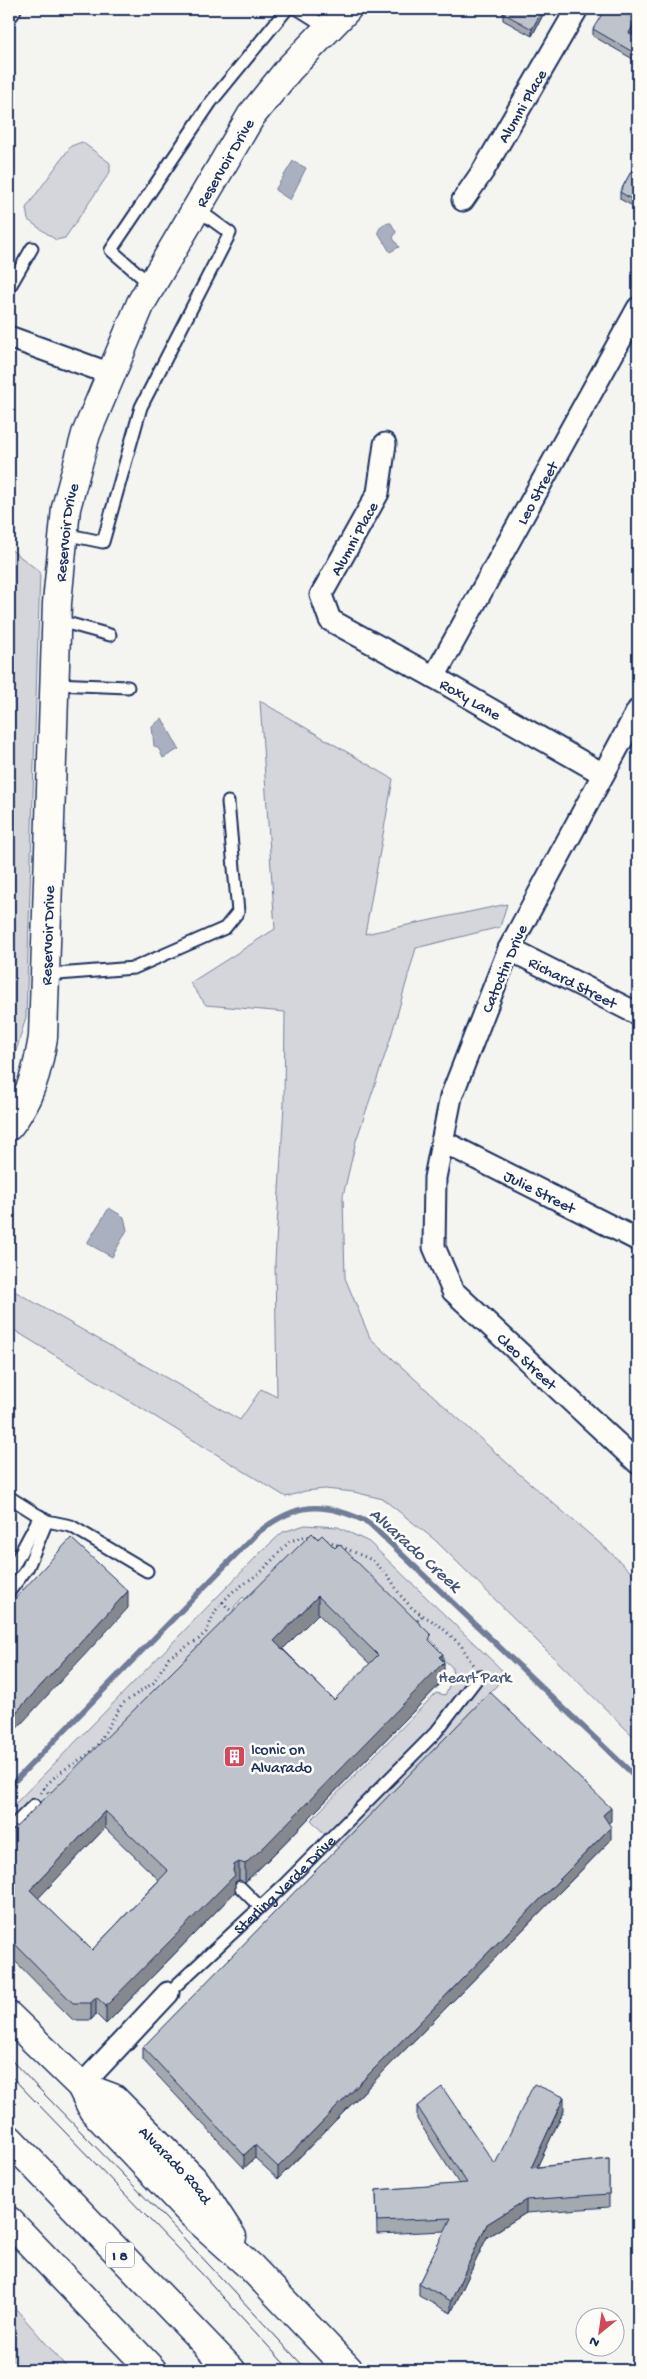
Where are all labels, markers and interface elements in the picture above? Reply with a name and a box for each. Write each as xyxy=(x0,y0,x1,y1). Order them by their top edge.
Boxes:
street label: Alumni Place xyxy=(495,66,553,147)
street label: Reservoir Drive xyxy=(193,116,261,212)
street label: Leo Street xyxy=(514,458,565,529)
street label: Reservoir Drive xyxy=(53,481,85,583)
street label: Alumni Place xyxy=(328,499,385,580)
street label: Roxy Lane xyxy=(435,676,504,727)
street label: Reservoir Drive xyxy=(39,885,61,986)
street label: Catoctin Drive xyxy=(479,922,534,1016)
street label: Richard Street xyxy=(524,954,620,1015)
street label: Julie Street xyxy=(500,1168,579,1220)
street label: Cleo Street xyxy=(491,1330,560,1397)
water label: Alvarado Creek xyxy=(364,1504,466,1599)
park label: Heart Park xyxy=(439,1670,513,1689)
place label: Iconic on Alvarado xyxy=(251,1742,312,1779)
building icon: Iconic on Alvarado xyxy=(223,1745,247,1769)
street label: Sterling Verde Drive xyxy=(231,1832,342,1940)
street label: Alvarado Road xyxy=(133,2124,215,2210)
road number: I 8 xyxy=(106,2242,134,2268)
north arrow xyxy=(574,2306,624,2356)
text: N xyxy=(587,2331,603,2351)

